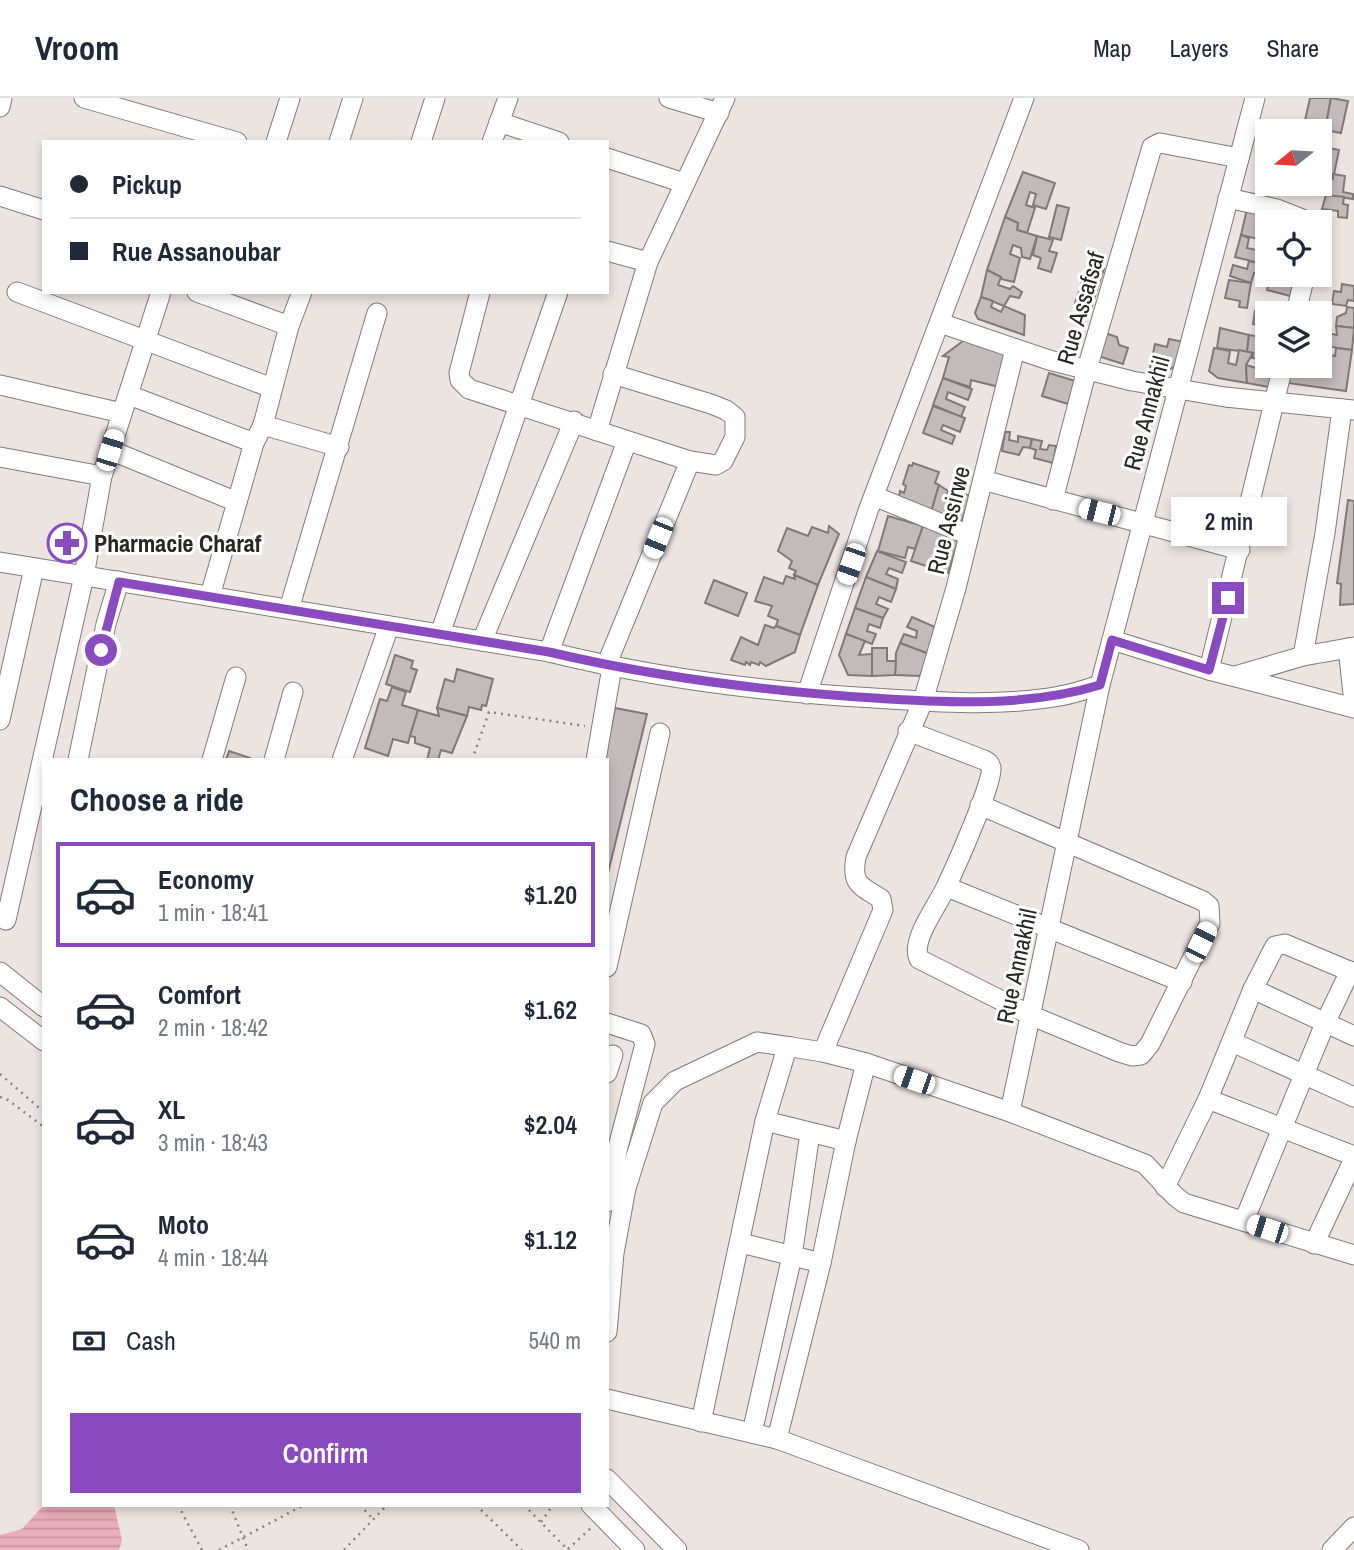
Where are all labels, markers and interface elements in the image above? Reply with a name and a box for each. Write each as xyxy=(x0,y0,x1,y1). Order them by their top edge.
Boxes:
text: Vroom xyxy=(35,26,119,70)
text: Map xyxy=(1093,32,1131,64)
text: Layers xyxy=(1169,32,1228,64)
text: Share xyxy=(1266,32,1319,64)
north arrow xyxy=(1255,119,1332,196)
map controls xyxy=(1255,119,1332,378)
text: Pickup xyxy=(112,167,182,202)
button: locate xyxy=(1255,210,1332,287)
text: Rue Assanoubar xyxy=(112,234,281,269)
street label: Rue Assafsaf xyxy=(1049,247,1112,368)
button: layers xyxy=(1255,301,1332,378)
street label: Rue Annakhil xyxy=(1115,352,1177,474)
car xyxy=(94,427,127,473)
street label: Rue Assirwe xyxy=(919,463,977,577)
callout: 2 min xyxy=(1170,496,1286,546)
car xyxy=(1077,497,1122,527)
text: 2 min xyxy=(1205,506,1253,537)
car xyxy=(641,515,676,561)
pharmacy icon: Pharmacie Charaf xyxy=(46,522,88,564)
place label: Pharmacie Charaf xyxy=(94,527,262,559)
car xyxy=(835,541,868,587)
route end xyxy=(1212,582,1244,614)
route start xyxy=(85,634,117,666)
text: Choose a ride xyxy=(70,778,244,821)
text: Economy xyxy=(158,862,254,897)
icon: car xyxy=(74,863,137,926)
text: $1.20 xyxy=(524,877,577,912)
text: 1 min · 18:41 xyxy=(158,897,268,928)
street label: Rue Annakhil xyxy=(988,905,1044,1027)
car xyxy=(1183,919,1220,965)
text: Comfort xyxy=(158,977,241,1012)
icon: car xyxy=(74,978,137,1041)
text: $1.62 xyxy=(524,992,577,1027)
text: 2 min · 18:42 xyxy=(158,1012,268,1043)
car xyxy=(891,1063,938,1097)
text: XL xyxy=(158,1092,185,1127)
icon: car xyxy=(74,1093,137,1156)
text: $2.04 xyxy=(524,1107,577,1142)
text: 3 min · 18:43 xyxy=(158,1127,268,1158)
text: Moto xyxy=(158,1207,209,1242)
icon: car xyxy=(74,1208,137,1271)
car xyxy=(1244,1213,1291,1245)
text: $1.12 xyxy=(524,1222,577,1257)
text: 4 min · 18:44 xyxy=(158,1242,268,1273)
icon: cash xyxy=(70,1322,108,1360)
text: Cash xyxy=(126,1323,176,1358)
text: 540 m xyxy=(529,1325,581,1356)
button: Confirm xyxy=(70,1413,581,1493)

